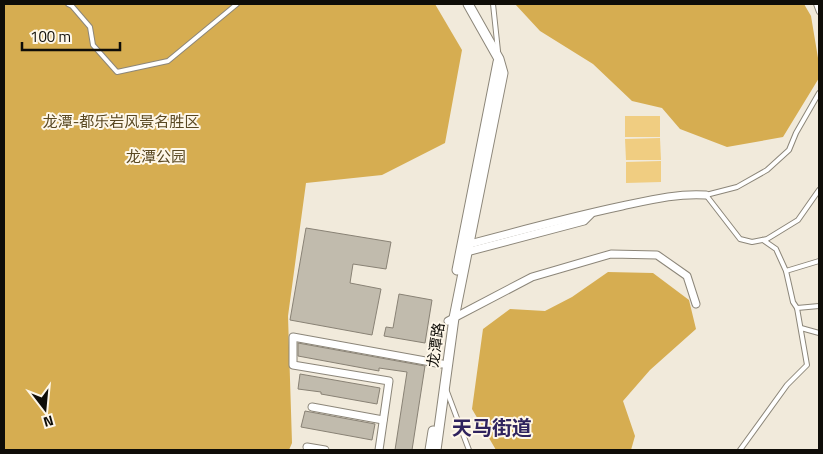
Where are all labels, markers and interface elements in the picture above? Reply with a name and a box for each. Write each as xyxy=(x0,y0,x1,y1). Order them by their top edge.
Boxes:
scale bar xyxy=(22,20,120,52)
text: 100 m xyxy=(30,25,71,48)
park label: 龙潭-都乐岩风景名胜区 xyxy=(43,110,199,133)
park label: 龙潭公园 xyxy=(126,145,186,168)
street label: 龙潭路 xyxy=(421,321,450,369)
north arrow xyxy=(20,384,70,434)
text: N xyxy=(41,411,56,433)
district label: 天马街道 xyxy=(452,412,532,443)

